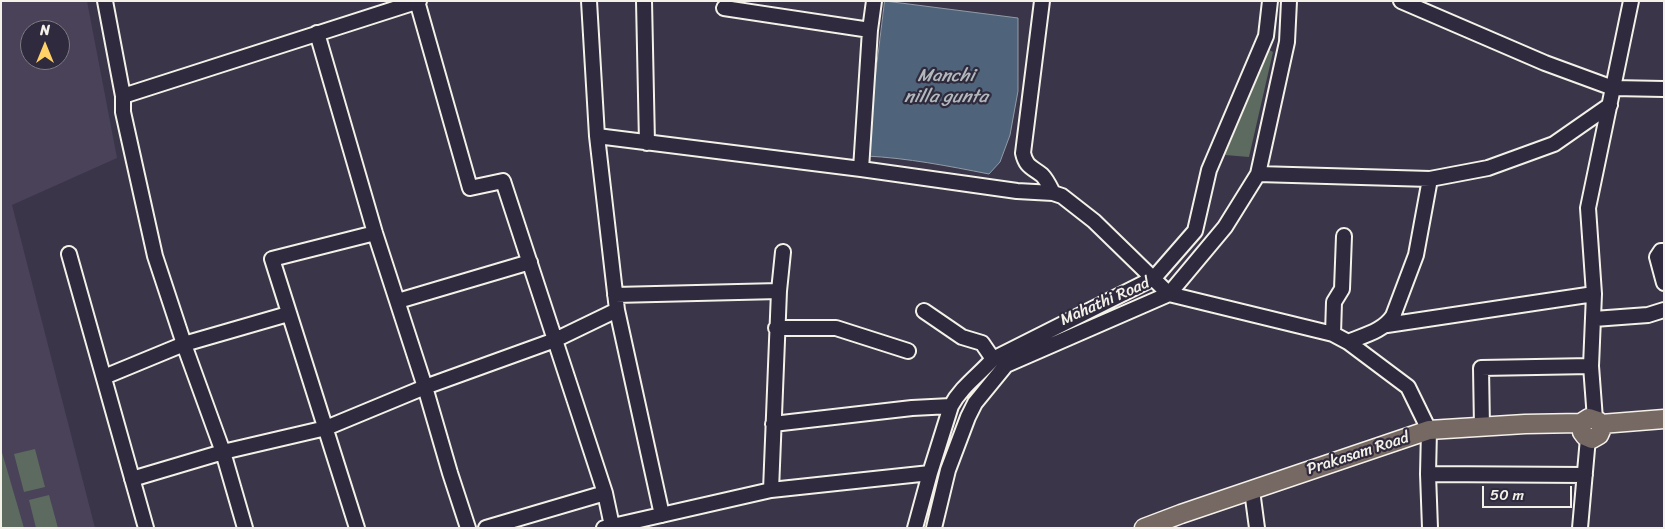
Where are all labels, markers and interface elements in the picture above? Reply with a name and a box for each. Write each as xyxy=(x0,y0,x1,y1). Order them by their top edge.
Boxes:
text: N xyxy=(40,18,50,43)
north arrow xyxy=(20,20,70,70)
water label: Manchi nilla gunta xyxy=(904,65,988,108)
street label: Mahathi Road xyxy=(1057,274,1153,330)
street label: Prakasam Road xyxy=(1305,428,1411,480)
scale bar xyxy=(1485,476,1575,508)
text: 50 m xyxy=(1490,482,1524,508)

